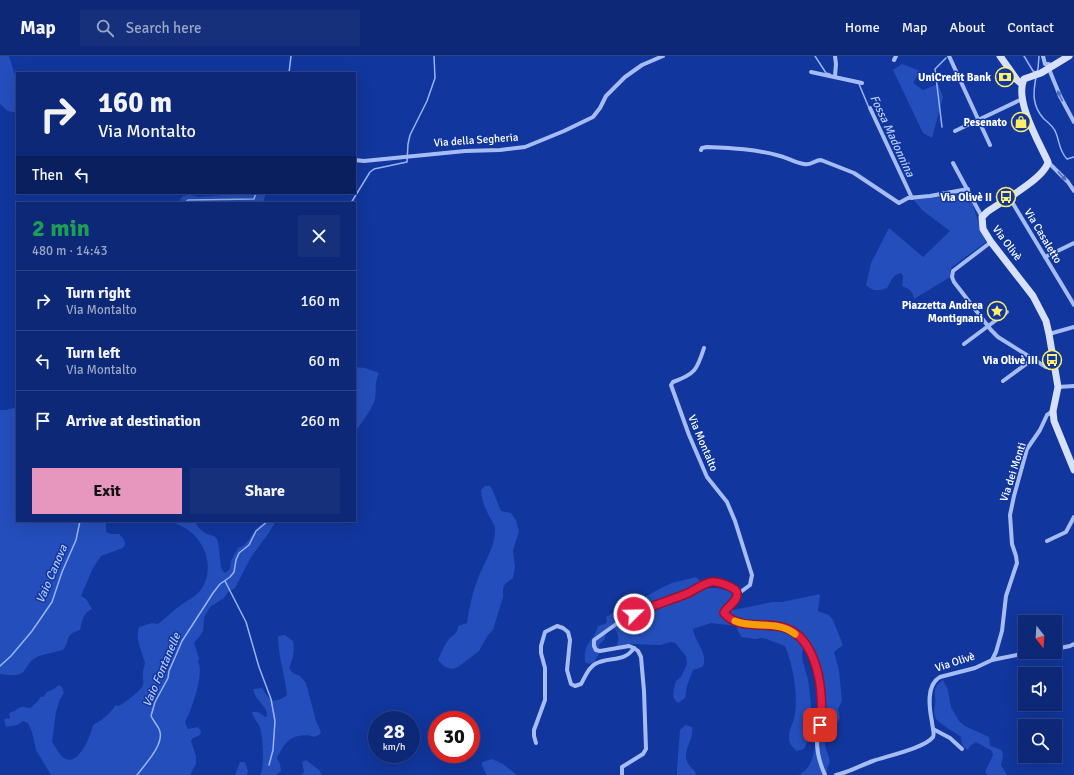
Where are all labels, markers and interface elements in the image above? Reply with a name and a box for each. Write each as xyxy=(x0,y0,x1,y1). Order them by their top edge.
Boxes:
search box xyxy=(80,10,360,46)
text: Map xyxy=(20,16,56,40)
icon: search xyxy=(94,17,116,39)
text: Search here xyxy=(126,19,201,37)
text: Home xyxy=(845,19,880,36)
text: Map xyxy=(902,19,927,36)
text: About xyxy=(949,19,985,36)
text: Contact xyxy=(1007,19,1054,36)
bank icon: UniCredit Bank xyxy=(994,66,1016,88)
place label: UniCredit Bank xyxy=(918,71,991,84)
text: 160 m xyxy=(98,86,172,120)
icon: right xyxy=(32,88,84,140)
one-way arrow xyxy=(1057,91,1063,102)
water label: Fossa Madonnina xyxy=(866,93,918,180)
shop icon: Pesenato xyxy=(1010,111,1032,133)
place label: Pesenato xyxy=(964,116,1007,129)
text: Via Montalto xyxy=(98,120,196,142)
street label: Via della Segheria xyxy=(433,131,519,149)
icon: left xyxy=(71,164,93,186)
text: Then xyxy=(32,166,63,184)
one-way arrow xyxy=(1057,171,1066,180)
bus stop icon: Via Olivè II xyxy=(995,186,1017,208)
place label: Via Olivè II xyxy=(940,191,992,204)
street label: Via Casaletto xyxy=(1022,206,1065,266)
text: 2 min xyxy=(32,213,90,243)
button: close xyxy=(298,215,340,257)
street label: Via Olivè xyxy=(989,223,1025,263)
text: 480 m · 14:43 xyxy=(32,243,108,259)
text: Turn right xyxy=(66,284,131,302)
icon: right xyxy=(32,290,54,312)
text: 160 m xyxy=(300,292,340,310)
place label: Piazzetta Andrea Montignani xyxy=(902,299,983,325)
place icon: Piazzetta Andrea Montignani xyxy=(986,300,1008,322)
text: Via Montalto xyxy=(66,302,137,318)
text: Turn left xyxy=(66,344,120,362)
bus stop icon: Via Olivè III xyxy=(1041,349,1063,371)
icon: left xyxy=(32,350,54,372)
text: 60 m xyxy=(309,352,340,370)
place label: Via Olivè III xyxy=(983,354,1038,367)
text: Via Montalto xyxy=(66,362,137,378)
icon: arrive xyxy=(32,410,54,432)
text: Arrive at destination xyxy=(66,412,201,430)
text: 260 m xyxy=(300,412,340,430)
street label: Via Montalto xyxy=(685,413,721,473)
street label: Via dei Monti xyxy=(997,441,1029,503)
button: Exit xyxy=(32,468,182,514)
button: Share xyxy=(190,468,340,514)
water label: Vaio Canova xyxy=(33,542,71,606)
position arrow xyxy=(613,593,655,635)
north arrow xyxy=(1018,615,1062,659)
map controls xyxy=(1018,615,1062,763)
water label: Vaio Fontanelle xyxy=(140,630,185,709)
street label: Via Olivè xyxy=(934,649,976,675)
button: sound xyxy=(1018,667,1062,711)
pin xyxy=(803,708,837,742)
speed limit sign: 30 xyxy=(428,711,480,763)
icon: arrive xyxy=(809,714,831,736)
text: 28 xyxy=(383,719,405,744)
button: search xyxy=(1018,719,1062,763)
text: km/h xyxy=(383,741,405,753)

